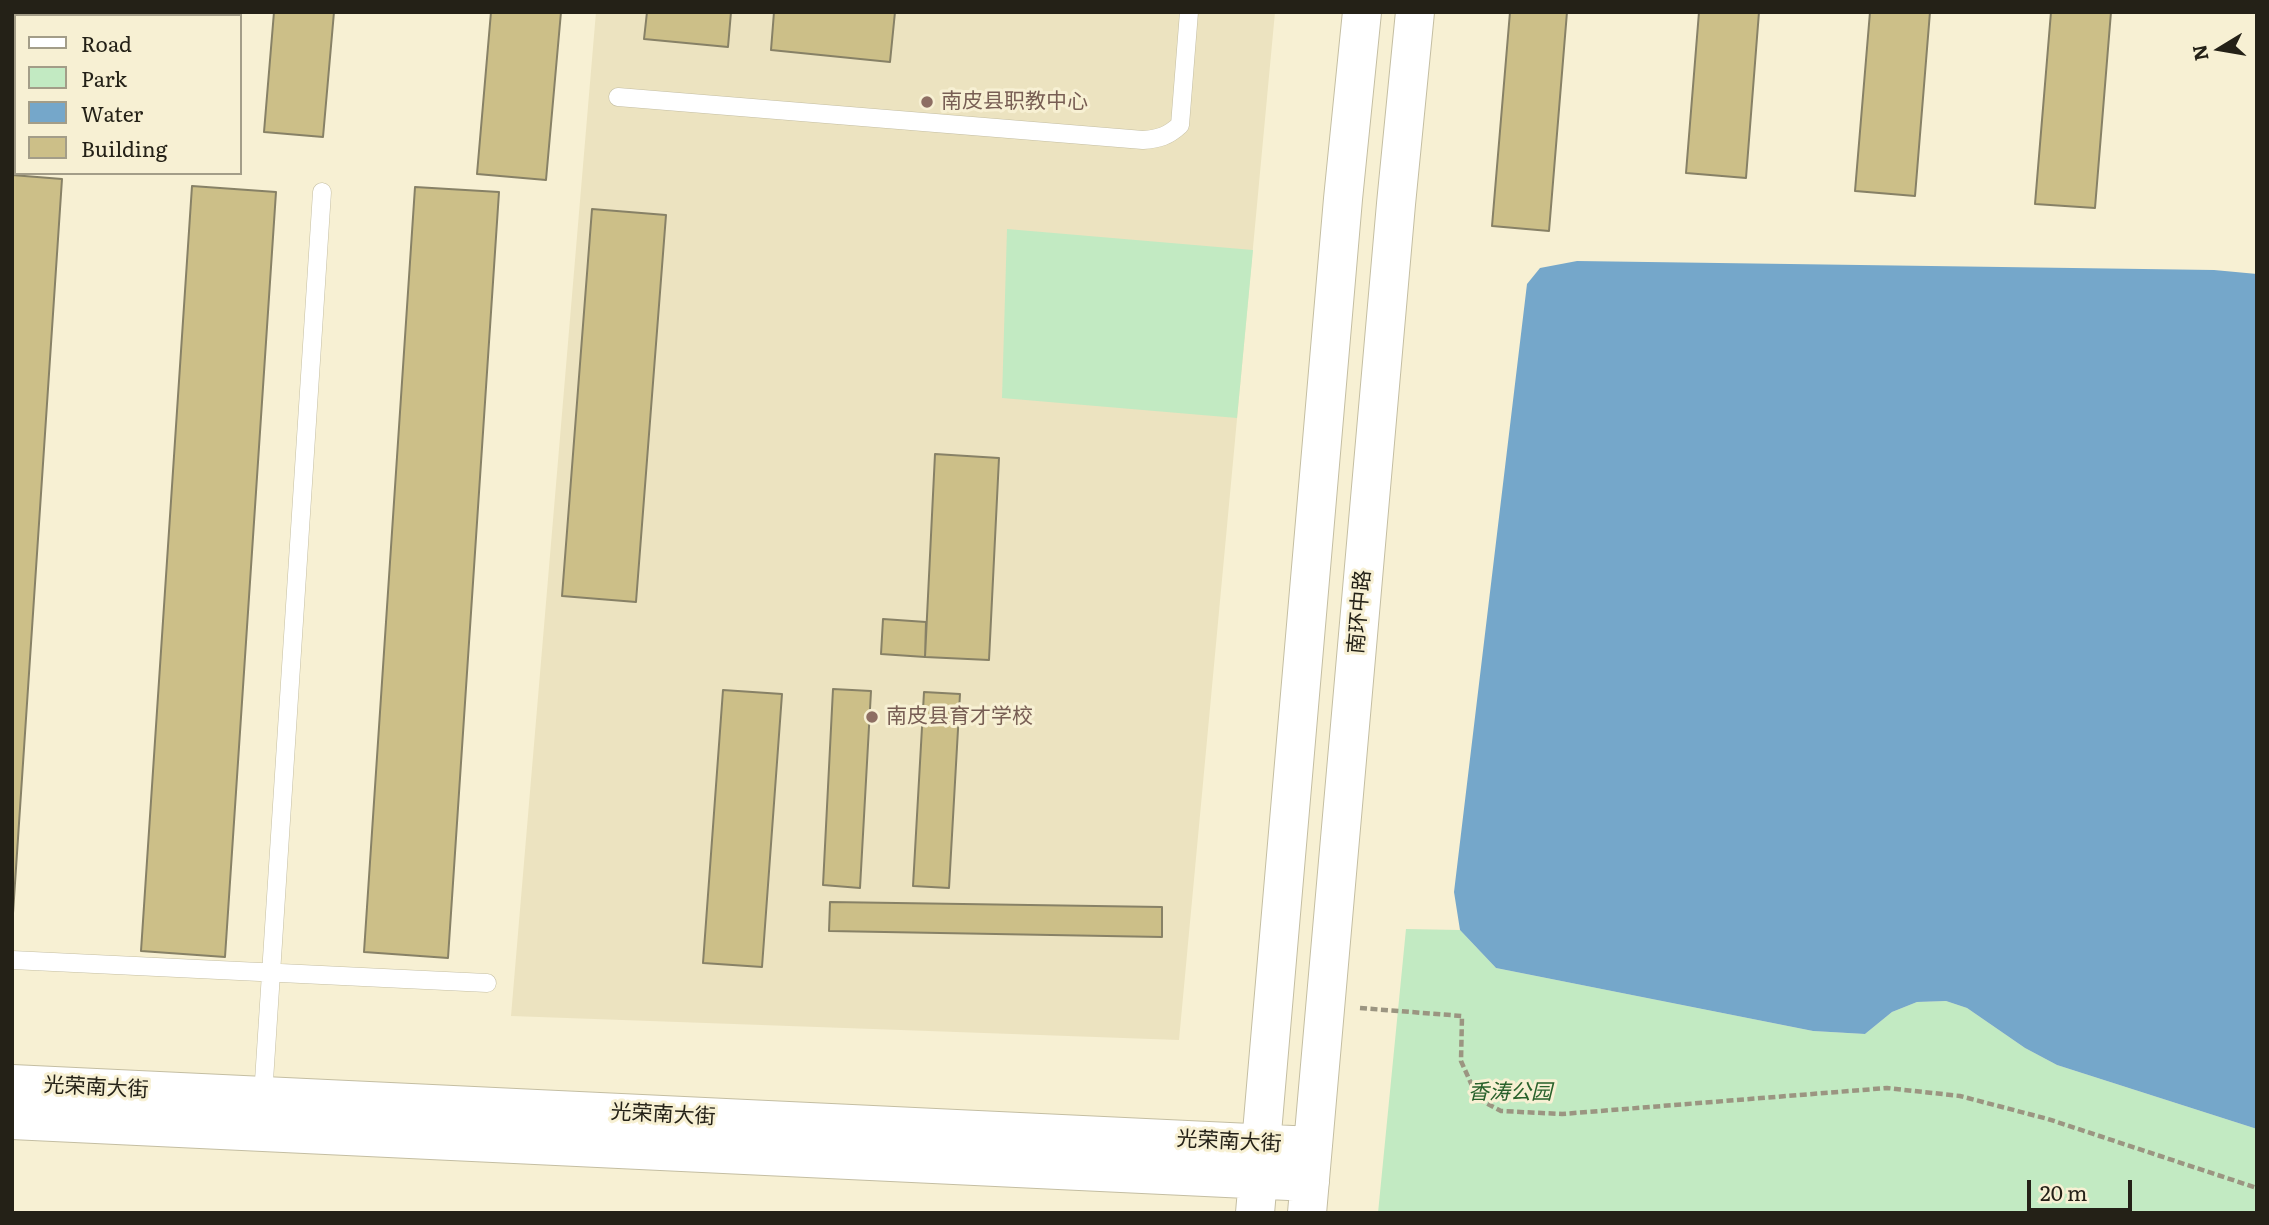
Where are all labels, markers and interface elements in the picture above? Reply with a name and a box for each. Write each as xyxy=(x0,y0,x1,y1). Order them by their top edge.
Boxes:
legend xyxy=(14,14,242,175)
north arrow xyxy=(2185,14,2255,84)
text: Road xyxy=(81,27,132,58)
text: N xyxy=(2184,43,2215,64)
text: Park xyxy=(81,62,127,93)
place label: 南皮县职教中心 xyxy=(941,89,1088,115)
marker: 南皮县职教中心 xyxy=(919,94,935,110)
text: Water xyxy=(81,97,143,128)
text: Building xyxy=(81,132,167,163)
street label: 南环中路 xyxy=(1344,569,1376,655)
place label: 南皮县育才学校 xyxy=(886,704,1033,730)
marker: 南皮县育才学校 xyxy=(864,709,880,725)
street label: 光荣南大街 xyxy=(43,1073,149,1103)
park label: 香涛公园 xyxy=(1468,1080,1552,1106)
street label: 光荣南大街 xyxy=(610,1100,716,1130)
street label: 光荣南大街 xyxy=(1176,1127,1282,1157)
scale bar xyxy=(2031,1166,2136,1210)
text: 20 m xyxy=(2040,1176,2087,1207)

